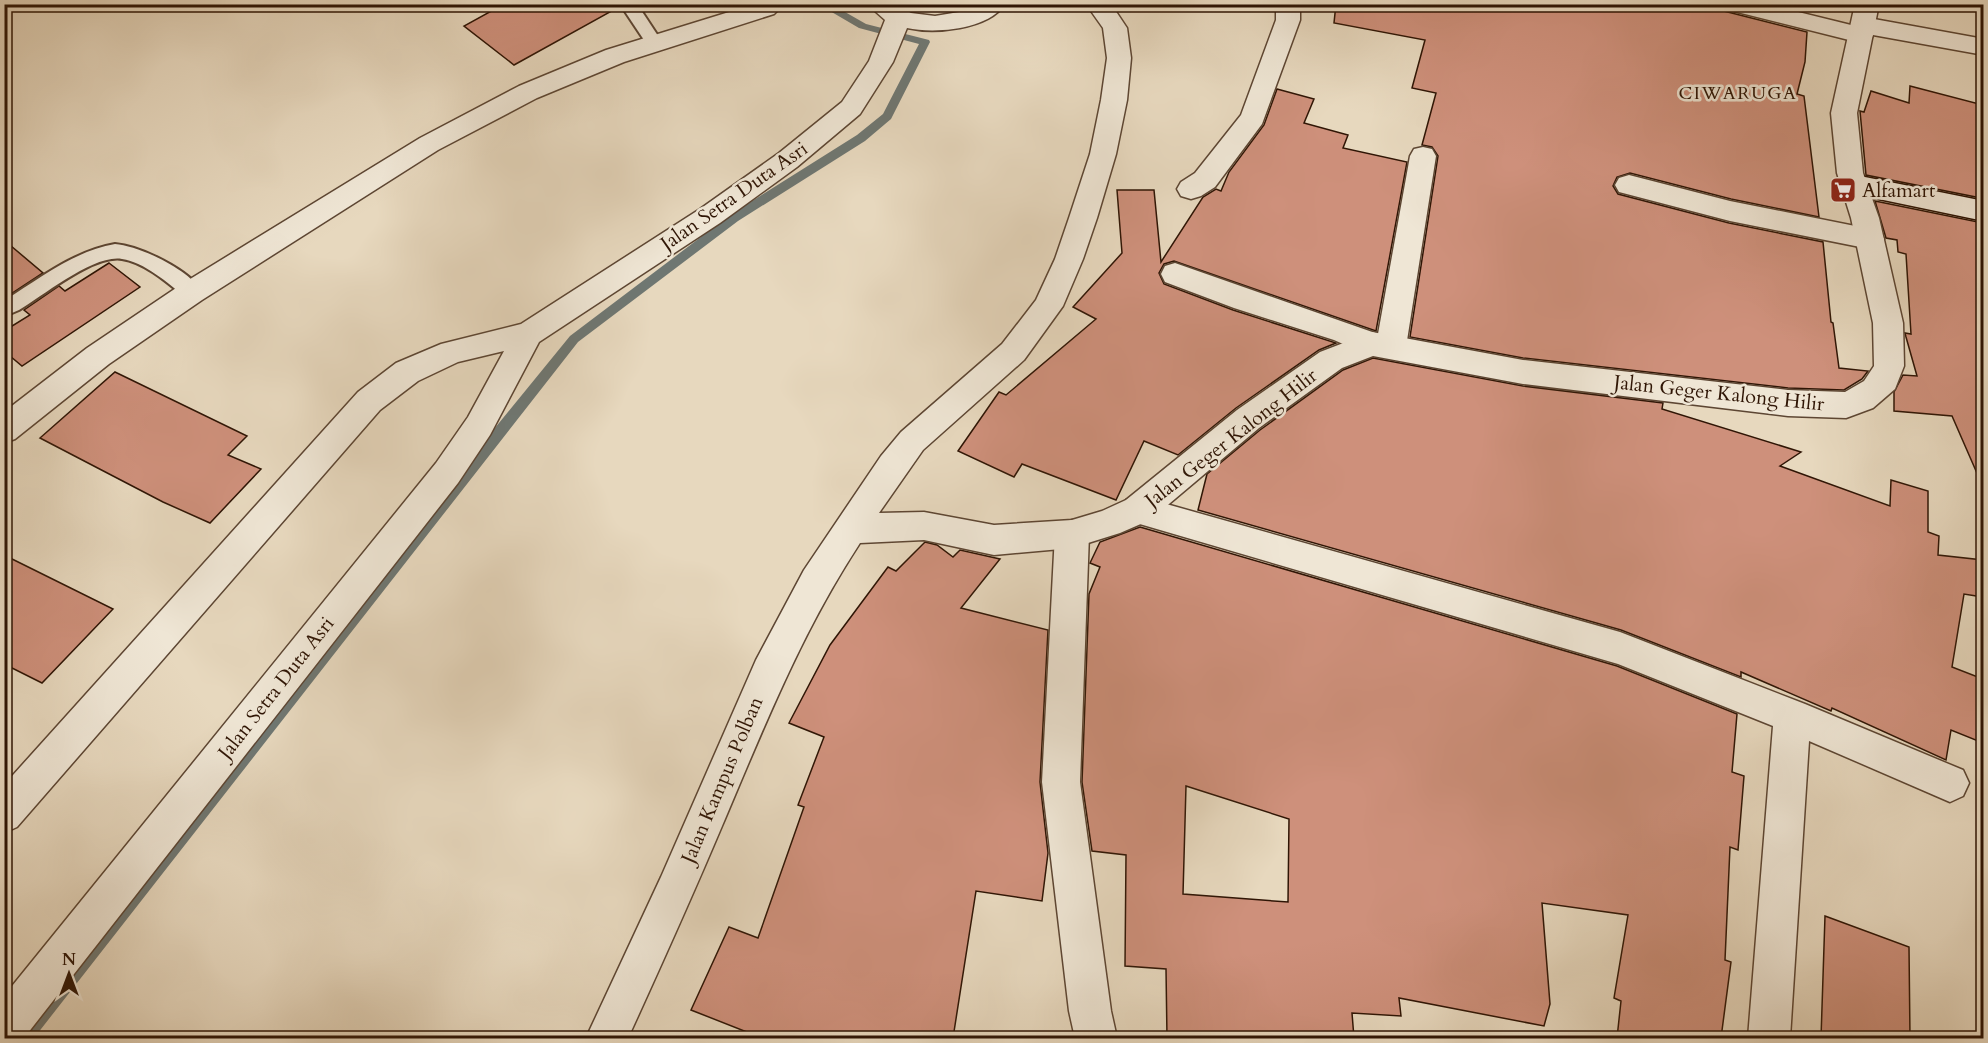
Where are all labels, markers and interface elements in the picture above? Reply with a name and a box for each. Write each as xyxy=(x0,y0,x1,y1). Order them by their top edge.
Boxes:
district label: CIWARUGA xyxy=(1679,81,1797,106)
street label: Jalan Setra Duta Asri xyxy=(653,135,813,259)
supermarket icon: Alfamart xyxy=(1828,175,1858,205)
place label: Alfamart xyxy=(1862,177,1936,204)
street label: Jalan Geger Kalong Hilir xyxy=(1137,362,1323,516)
street label: Jalan Geger Kalong Hilir xyxy=(1609,368,1826,418)
street label: Jalan Setra Duta Asri xyxy=(210,611,340,767)
street label: Jalan Kampus Polban xyxy=(674,692,770,870)
north arrow xyxy=(39,944,99,1004)
text: N xyxy=(62,949,76,971)

